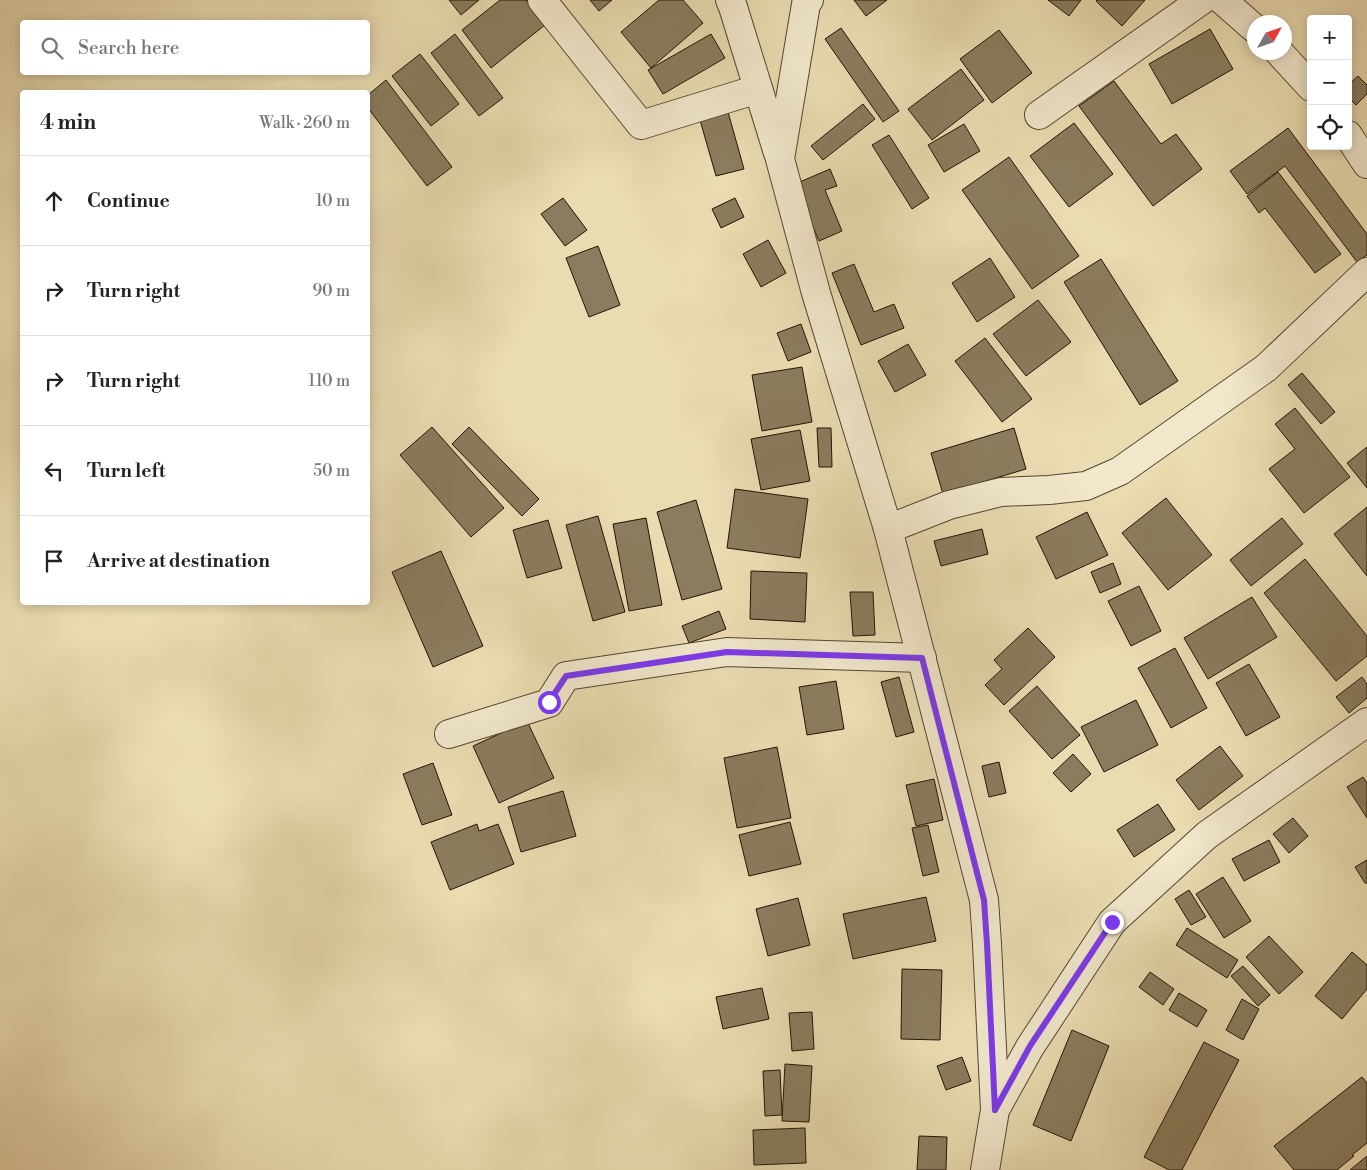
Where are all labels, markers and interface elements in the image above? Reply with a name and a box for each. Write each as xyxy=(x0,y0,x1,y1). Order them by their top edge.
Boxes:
north arrow xyxy=(1247,15,1292,60)
map controls xyxy=(1307,15,1352,150)
button: + xyxy=(1307,15,1352,60)
search box xyxy=(20,20,370,75)
icon: search xyxy=(38,34,66,62)
text: Search here xyxy=(78,36,179,60)
button: − xyxy=(1307,60,1352,105)
button: locate xyxy=(1307,105,1352,150)
text: 4 min xyxy=(40,110,96,136)
text: Walk · 260 m xyxy=(259,113,350,133)
icon: ahead xyxy=(40,187,68,215)
text: Continue xyxy=(87,189,170,213)
text: 10 m xyxy=(316,191,350,211)
icon: right xyxy=(40,277,68,305)
text: Turn right xyxy=(87,279,180,303)
text: 90 m xyxy=(312,281,350,301)
icon: right xyxy=(40,367,68,395)
text: Turn right xyxy=(87,369,180,393)
text: 110 m xyxy=(308,371,350,391)
icon: left xyxy=(40,457,68,485)
text: Turn left xyxy=(87,459,166,483)
text: 50 m xyxy=(313,461,350,481)
icon: arrive xyxy=(40,547,68,575)
text: Arrive at destination xyxy=(87,549,270,573)
route start xyxy=(538,691,561,714)
route end xyxy=(1101,911,1124,934)

